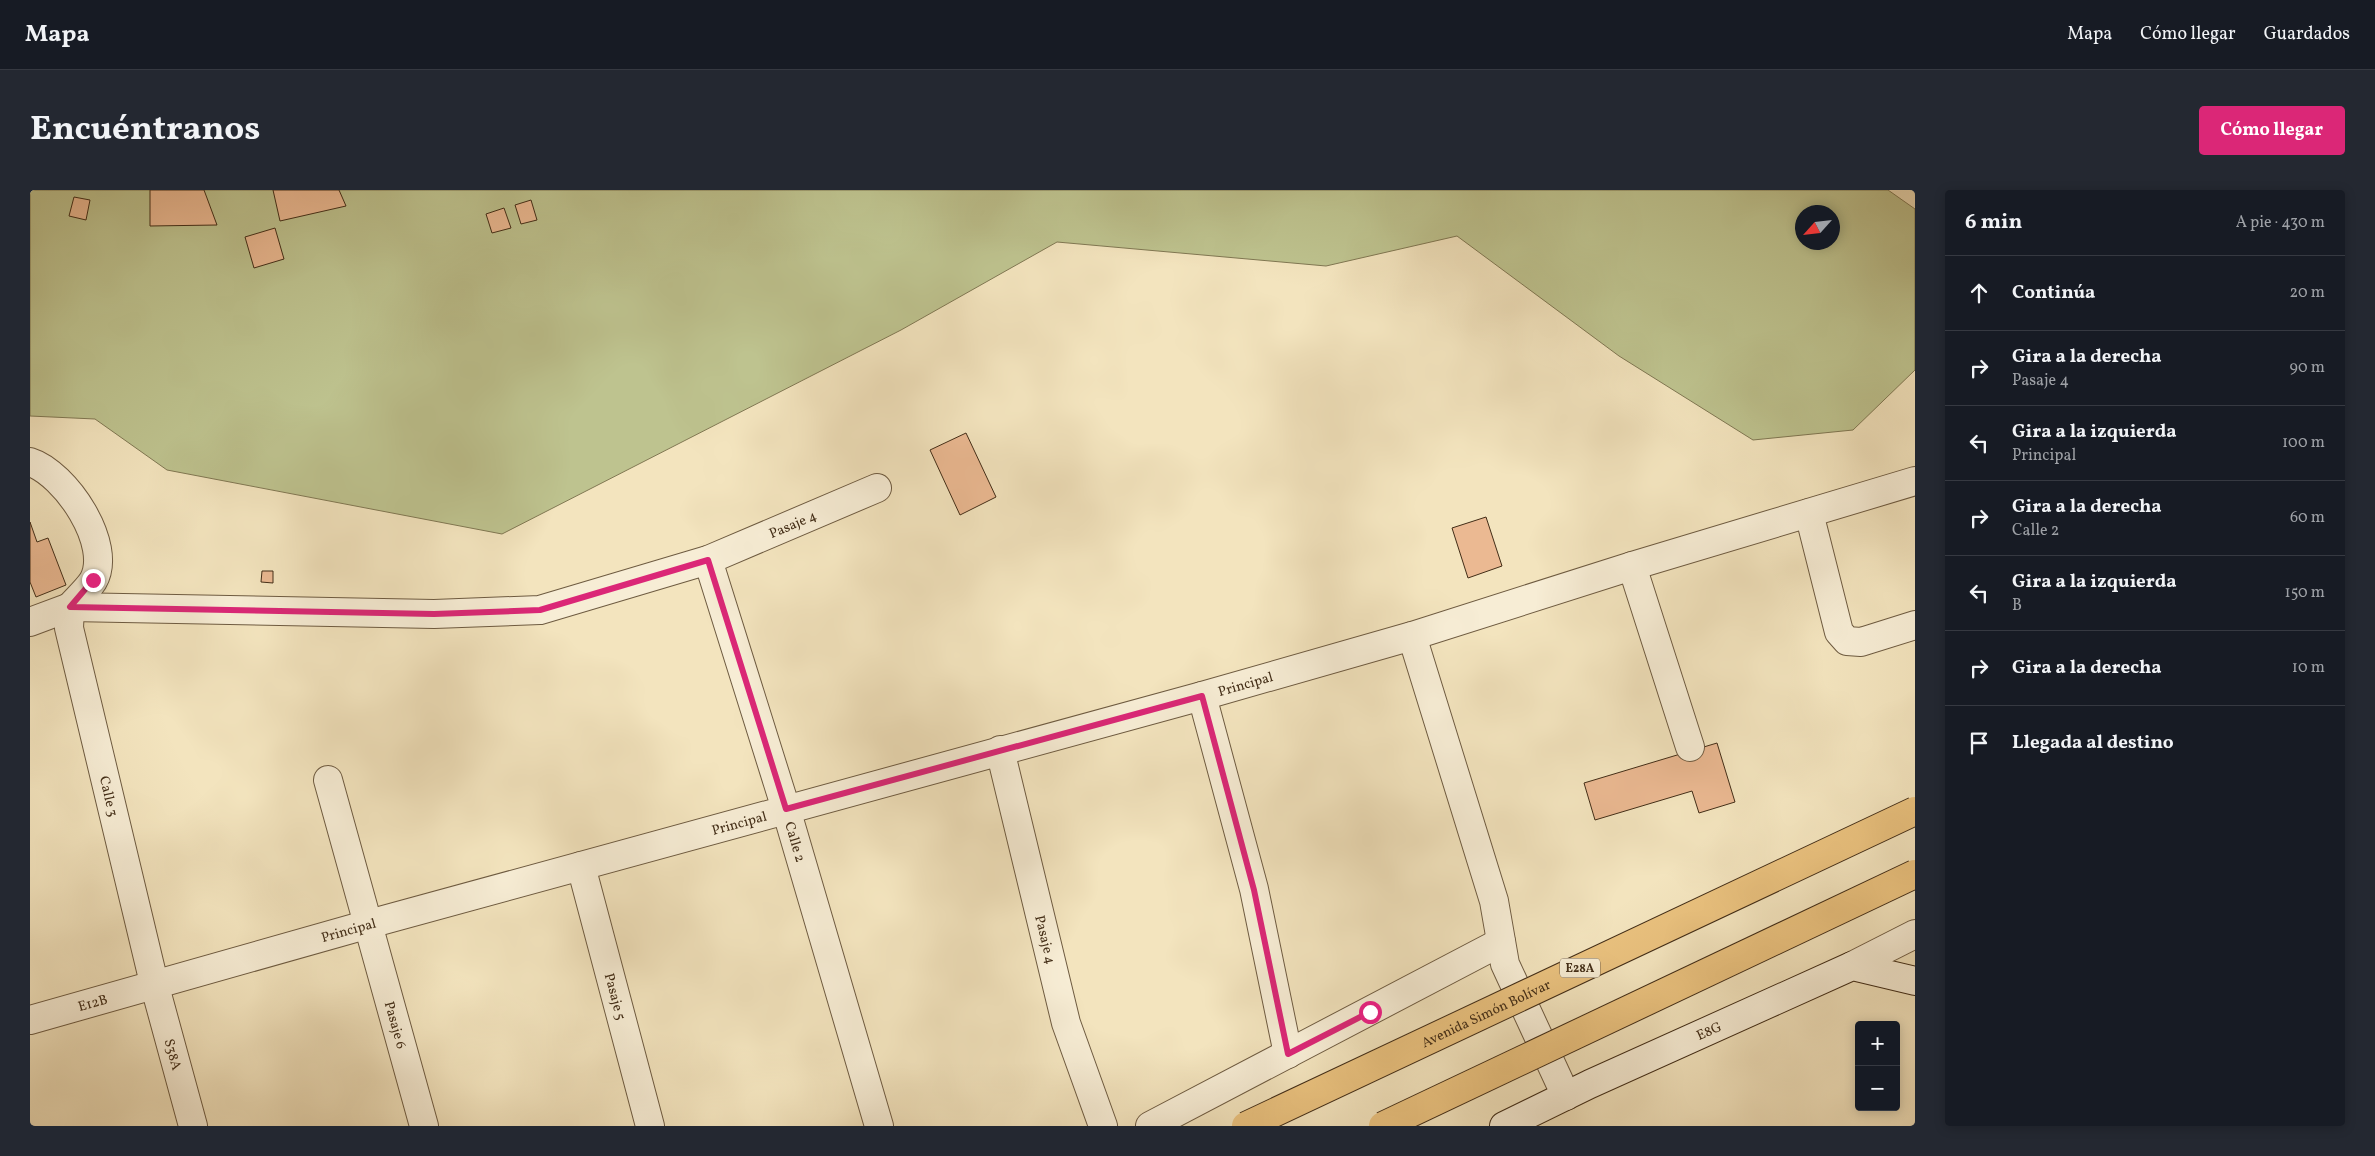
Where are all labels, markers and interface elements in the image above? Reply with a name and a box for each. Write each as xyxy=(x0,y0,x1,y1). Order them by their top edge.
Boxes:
text: Mapa xyxy=(25,18,90,52)
text: Mapa xyxy=(2067,22,2112,47)
text: Cómo llegar xyxy=(2140,22,2236,47)
text: Guardados xyxy=(2264,22,2350,47)
text: Encuéntranos xyxy=(30,106,260,154)
button: Cómo llegar xyxy=(2199,106,2345,155)
north arrow xyxy=(1795,205,1840,250)
text: 6 min xyxy=(1965,208,2022,237)
text: A pie · 430 m xyxy=(2236,212,2325,234)
icon: ahead xyxy=(1965,279,1993,307)
text: Continúa xyxy=(2012,280,2095,306)
text: 20 m xyxy=(2290,282,2325,304)
text: Gira a la derecha xyxy=(2012,344,2162,370)
icon: right xyxy=(1965,354,1993,382)
text: 90 m xyxy=(2289,357,2325,379)
text: Pasaje 4 xyxy=(2012,370,2069,392)
text: Gira a la izquierda xyxy=(2012,419,2177,445)
icon: left xyxy=(1965,429,1993,457)
text: 100 m xyxy=(2282,432,2325,454)
text: Principal xyxy=(2012,445,2076,467)
text: Gira a la derecha xyxy=(2012,494,2162,520)
icon: right xyxy=(1965,504,1993,532)
street label: Pasaje 4 xyxy=(766,507,820,544)
text: 60 m xyxy=(2290,507,2325,529)
text: Calle 2 xyxy=(2012,520,2059,542)
route end xyxy=(82,569,105,592)
text: Gira a la izquierda xyxy=(2012,569,2177,595)
icon: left xyxy=(1965,579,1993,607)
text: 150 m xyxy=(2284,582,2325,604)
text: B xyxy=(2012,595,2022,617)
icon: right xyxy=(1965,654,1993,682)
text: Gira a la derecha xyxy=(2012,655,2162,681)
text: 10 m xyxy=(2292,657,2325,679)
street label: Principal xyxy=(1216,668,1275,702)
icon: arrive xyxy=(1965,729,1993,757)
text: Llegada al destino xyxy=(2012,730,2174,756)
street label: Calle 3 xyxy=(94,774,122,819)
street label: Principal xyxy=(710,808,769,841)
street label: Calle 2 xyxy=(779,820,809,865)
street label: Pasaje 4 xyxy=(1029,913,1059,966)
street label: Principal xyxy=(319,914,378,948)
road number: E28A xyxy=(1560,958,1600,978)
street label: Pasaje 5 xyxy=(599,971,630,1023)
street label: Avenida Simón Bolívar xyxy=(1419,976,1554,1053)
street label: E12B xyxy=(76,990,110,1017)
street label: Pasaje 6 xyxy=(379,999,410,1051)
route start xyxy=(1359,1001,1382,1024)
street label: E8G xyxy=(1694,1018,1725,1046)
map controls xyxy=(1855,1021,1900,1111)
button: + xyxy=(1855,1021,1900,1066)
street label: S38A xyxy=(159,1037,185,1073)
button: − xyxy=(1855,1066,1900,1111)

